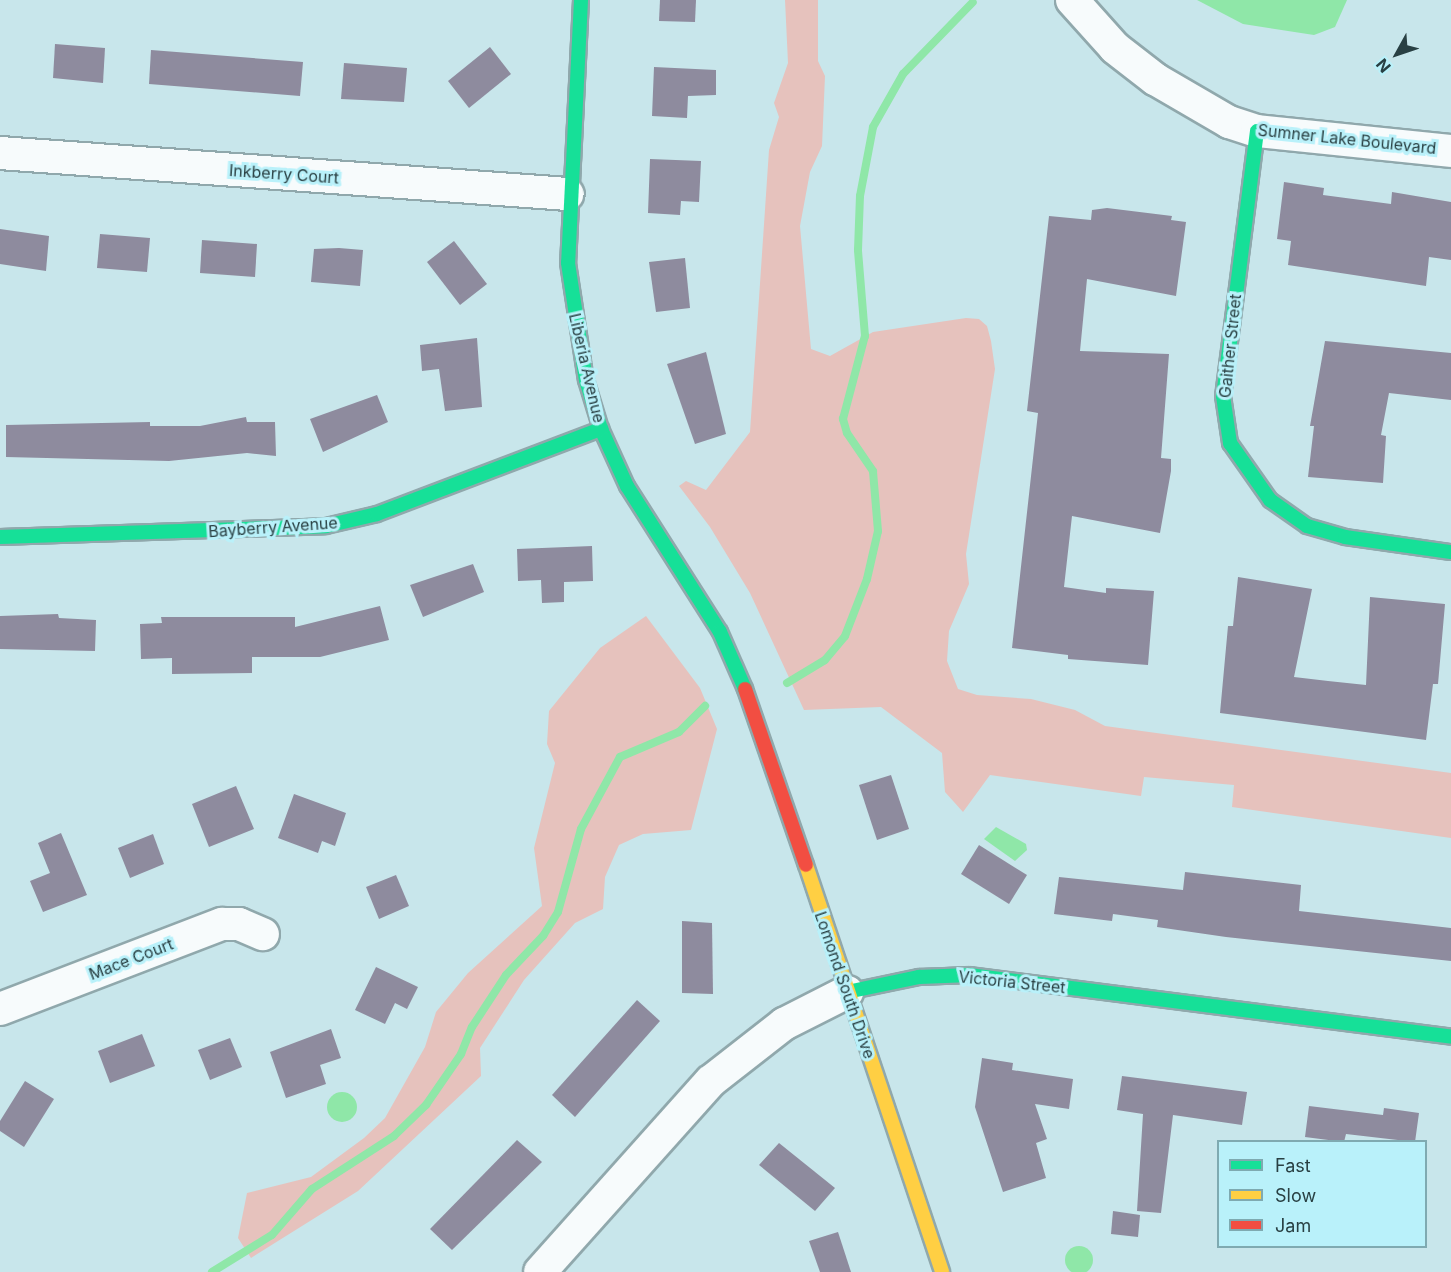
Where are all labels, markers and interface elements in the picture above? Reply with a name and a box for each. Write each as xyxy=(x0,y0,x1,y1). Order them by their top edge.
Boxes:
north arrow xyxy=(1367,24,1427,84)
text: N xyxy=(1372,54,1395,77)
street label: Sumner Lake Boulevard xyxy=(1257,120,1437,158)
street label: Inkberry Court xyxy=(228,161,340,187)
street label: Gaither Street xyxy=(1215,293,1245,399)
street label: Liberia Avenue xyxy=(565,311,609,425)
street label: Bayberry Avenue xyxy=(208,513,338,541)
street label: Lomond South Drive xyxy=(811,909,879,1061)
street label: Mace Court xyxy=(86,934,176,984)
street label: Victoria Street xyxy=(958,967,1066,997)
legend xyxy=(1217,1140,1427,1248)
text: Fast xyxy=(1275,1155,1311,1176)
text: Slow xyxy=(1275,1185,1316,1206)
text: Jam xyxy=(1275,1215,1311,1236)

